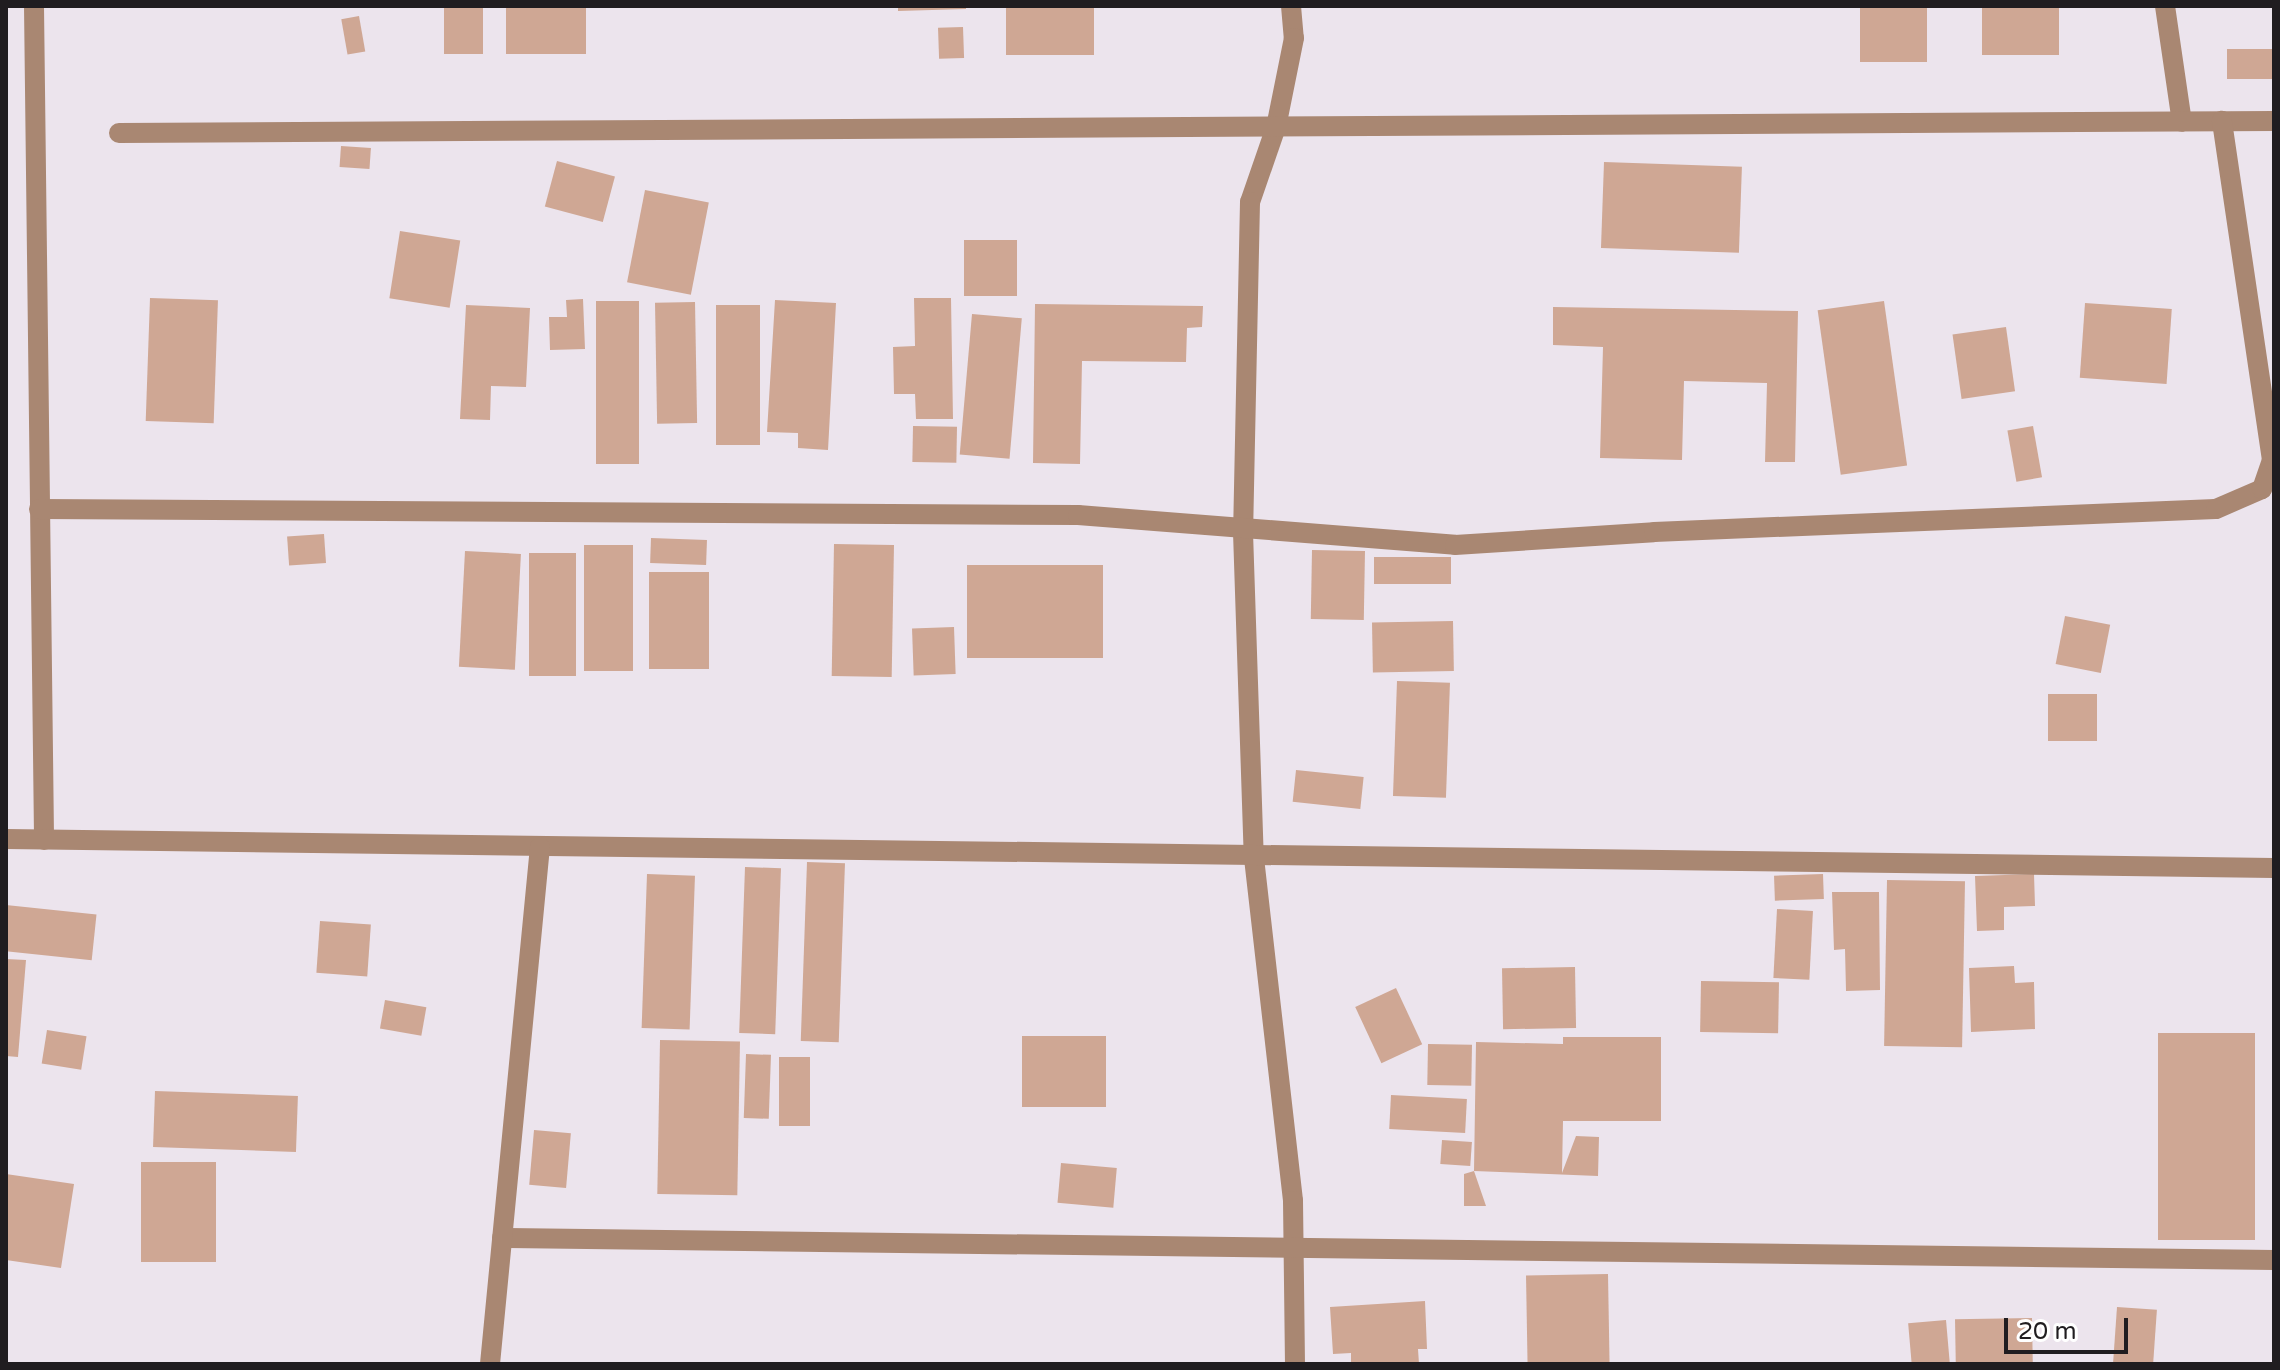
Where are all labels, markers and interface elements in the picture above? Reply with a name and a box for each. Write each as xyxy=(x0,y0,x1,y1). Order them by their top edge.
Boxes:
scale bar xyxy=(2008,1302,2132,1352)
text: 20 m xyxy=(2018,1317,2076,1346)

